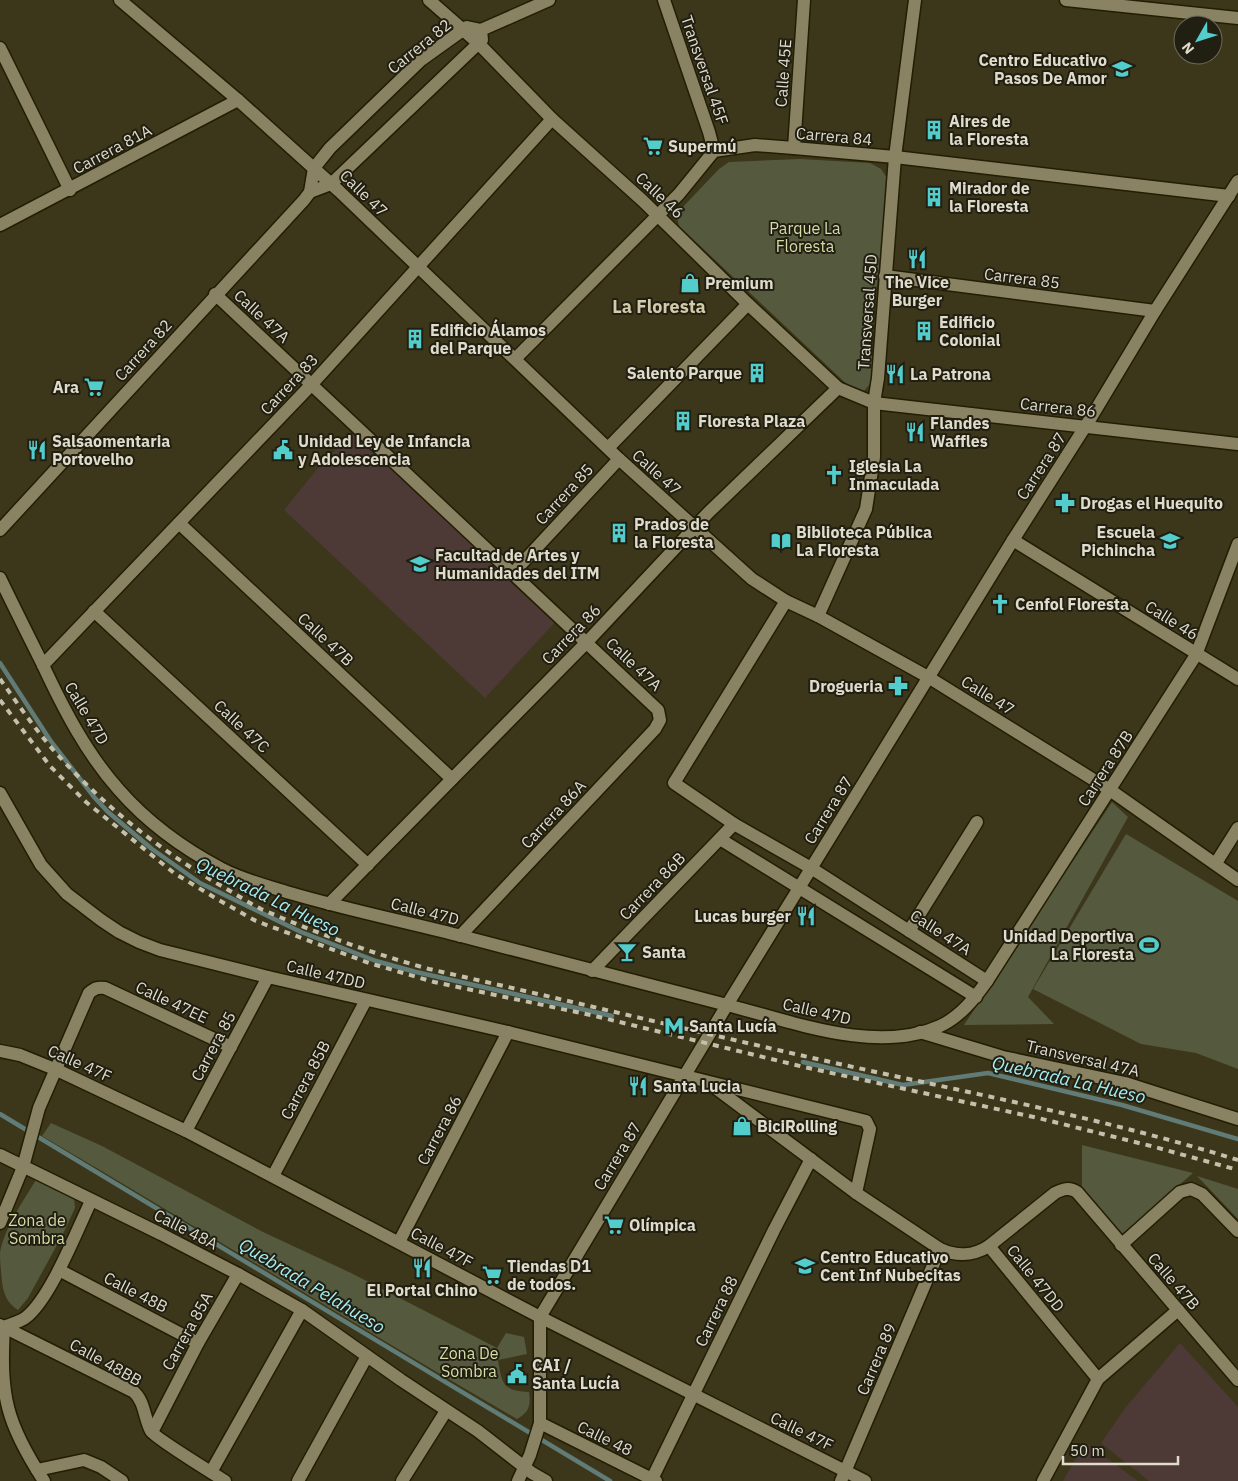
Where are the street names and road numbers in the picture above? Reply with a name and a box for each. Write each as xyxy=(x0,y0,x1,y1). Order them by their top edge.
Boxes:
street label: Transversal 45F xyxy=(677,13,733,127)
street label: Carrera 82 xyxy=(383,14,455,78)
street label: Calle 45E xyxy=(771,38,795,108)
street label: Carrera 81A xyxy=(69,120,155,178)
street label: Carrera 84 xyxy=(795,123,873,149)
street label: Calle 47 xyxy=(336,165,392,221)
street label: Calle 46 xyxy=(632,168,688,222)
street label: Transversal 45D xyxy=(853,253,881,371)
street label: Carrera 85 xyxy=(983,263,1061,293)
street label: Calle 47A xyxy=(230,285,294,347)
street label: Carrera 82 xyxy=(110,315,176,385)
street label: Carrera 83 xyxy=(256,349,322,419)
street label: Carrera 86 xyxy=(1019,393,1097,421)
street label: Carrera 87 xyxy=(1012,429,1070,503)
street label: Calle 47 xyxy=(628,445,686,499)
street label: Carrera 85 xyxy=(531,459,597,529)
street label: Calle 46 xyxy=(1142,596,1202,644)
street label: Carrera 86 xyxy=(537,600,605,668)
street label: Calle 47B xyxy=(294,608,358,670)
street label: Calle 47A xyxy=(602,633,666,695)
street label: Calle 47 xyxy=(958,671,1018,719)
street label: Calle 47D xyxy=(61,678,113,748)
street label: Calle 47C xyxy=(210,695,274,757)
street label: Carrera 87B xyxy=(1073,726,1137,810)
street label: Carrera 87 xyxy=(799,772,857,848)
street label: Carrera 86A xyxy=(516,776,590,852)
street label: Carrera 86B xyxy=(615,848,689,924)
street label: Calle 47D xyxy=(389,893,461,929)
street label: Calle 47A xyxy=(907,905,975,959)
street label: Calle 47DD xyxy=(285,955,367,993)
street label: Calle 47EE xyxy=(133,977,211,1027)
street label: Calle 47D xyxy=(781,993,853,1029)
street label: Carrera 85 xyxy=(186,1008,240,1084)
street label: Transversal 47A xyxy=(1024,1035,1142,1081)
street label: Carrera 85B xyxy=(276,1037,334,1123)
street label: Calle 47F xyxy=(45,1040,115,1086)
street label: Carrera 86 xyxy=(412,1092,466,1168)
street label: Carrera 87 xyxy=(589,1118,645,1194)
street label: Calle 48A xyxy=(151,1204,221,1254)
street label: Calle 47F xyxy=(407,1222,477,1272)
street label: Calle 47DD xyxy=(1003,1240,1069,1316)
street label: Calle 47B xyxy=(1144,1248,1204,1314)
street label: Calle 48B xyxy=(101,1267,171,1317)
street label: Carrera 88 xyxy=(690,1272,742,1350)
street label: Carrera 85A xyxy=(157,1288,217,1374)
street label: Carrera 89 xyxy=(852,1320,900,1398)
street label: Calle 48BB xyxy=(66,1334,146,1390)
street label: Calle 47F xyxy=(767,1407,837,1455)
street label: Calle 48 xyxy=(574,1416,636,1460)

